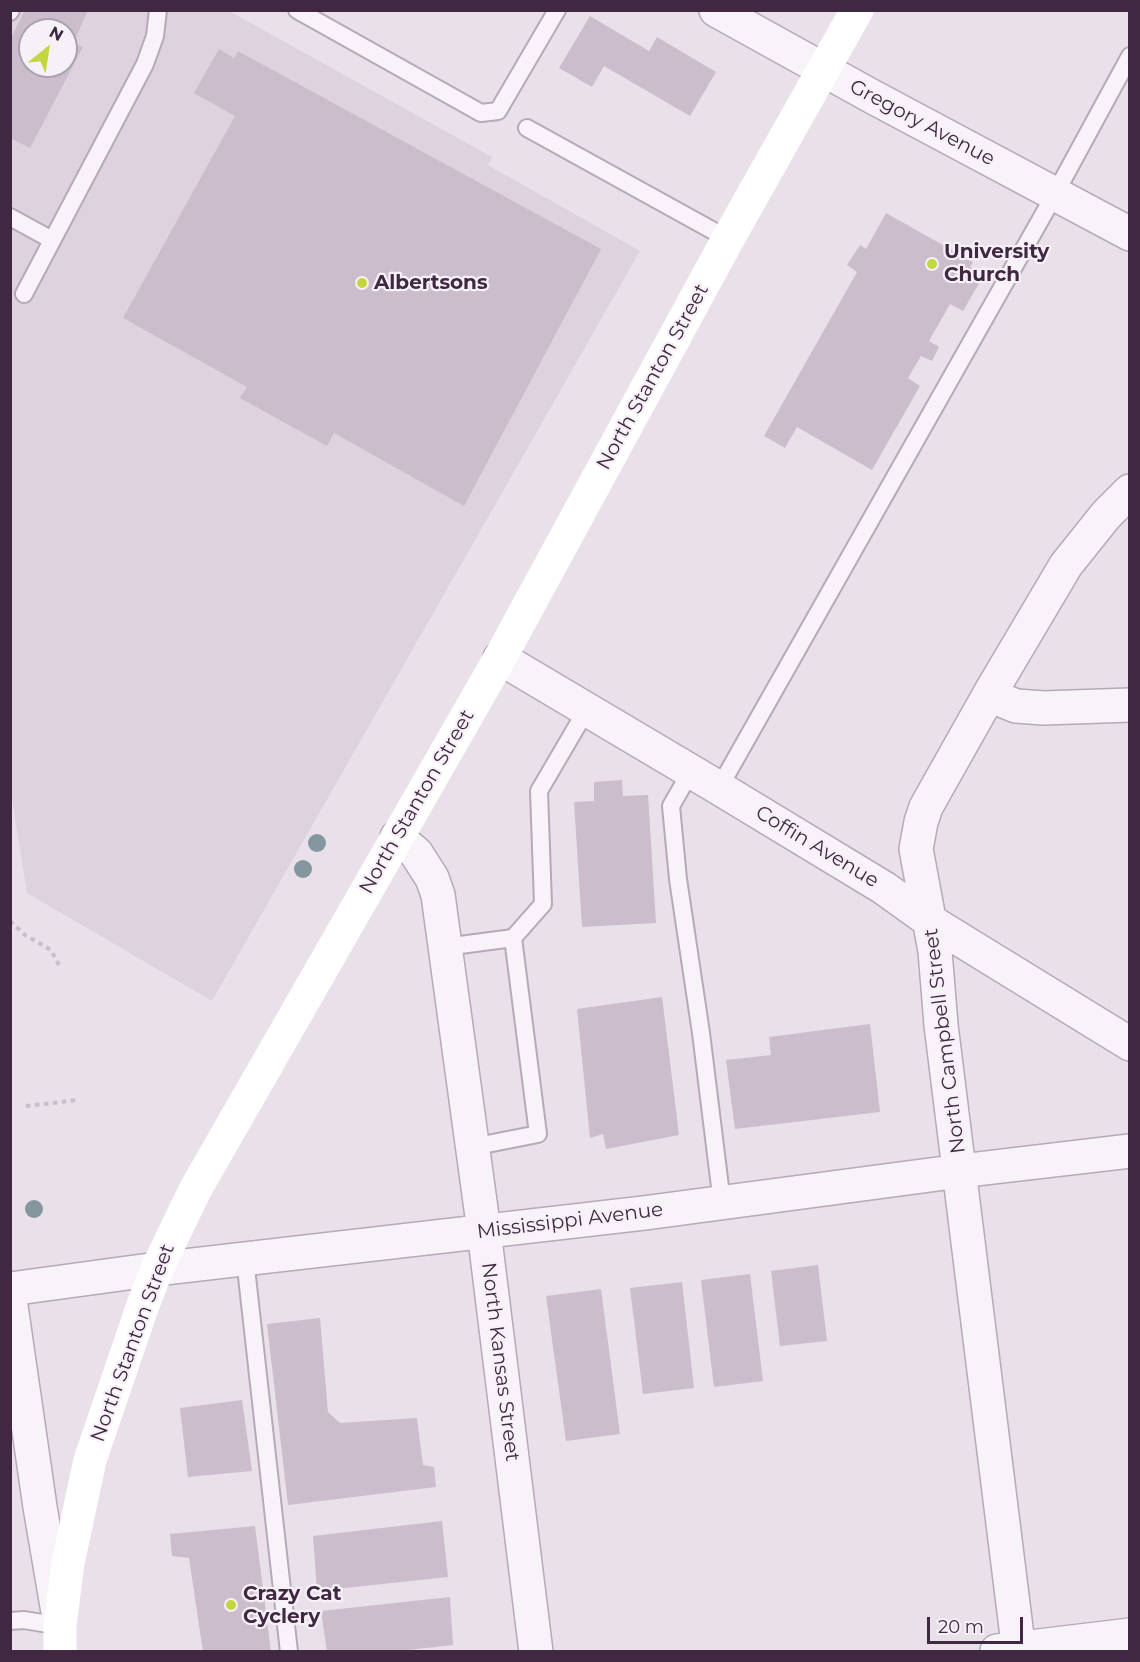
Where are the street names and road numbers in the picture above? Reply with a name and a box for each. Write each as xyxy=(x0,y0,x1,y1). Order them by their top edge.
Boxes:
street label: Gregory Avenue xyxy=(845,75,999,171)
street label: North Stanton Street xyxy=(592,280,714,474)
street label: North Stanton Street xyxy=(354,706,480,898)
street label: Coffin Avenue xyxy=(751,801,883,893)
street label: North Campbell Street xyxy=(919,927,971,1155)
street label: Mississippi Avenue xyxy=(475,1198,665,1244)
street label: North Stanton Street xyxy=(86,1241,180,1445)
street label: North Kansas Street xyxy=(476,1261,524,1463)

